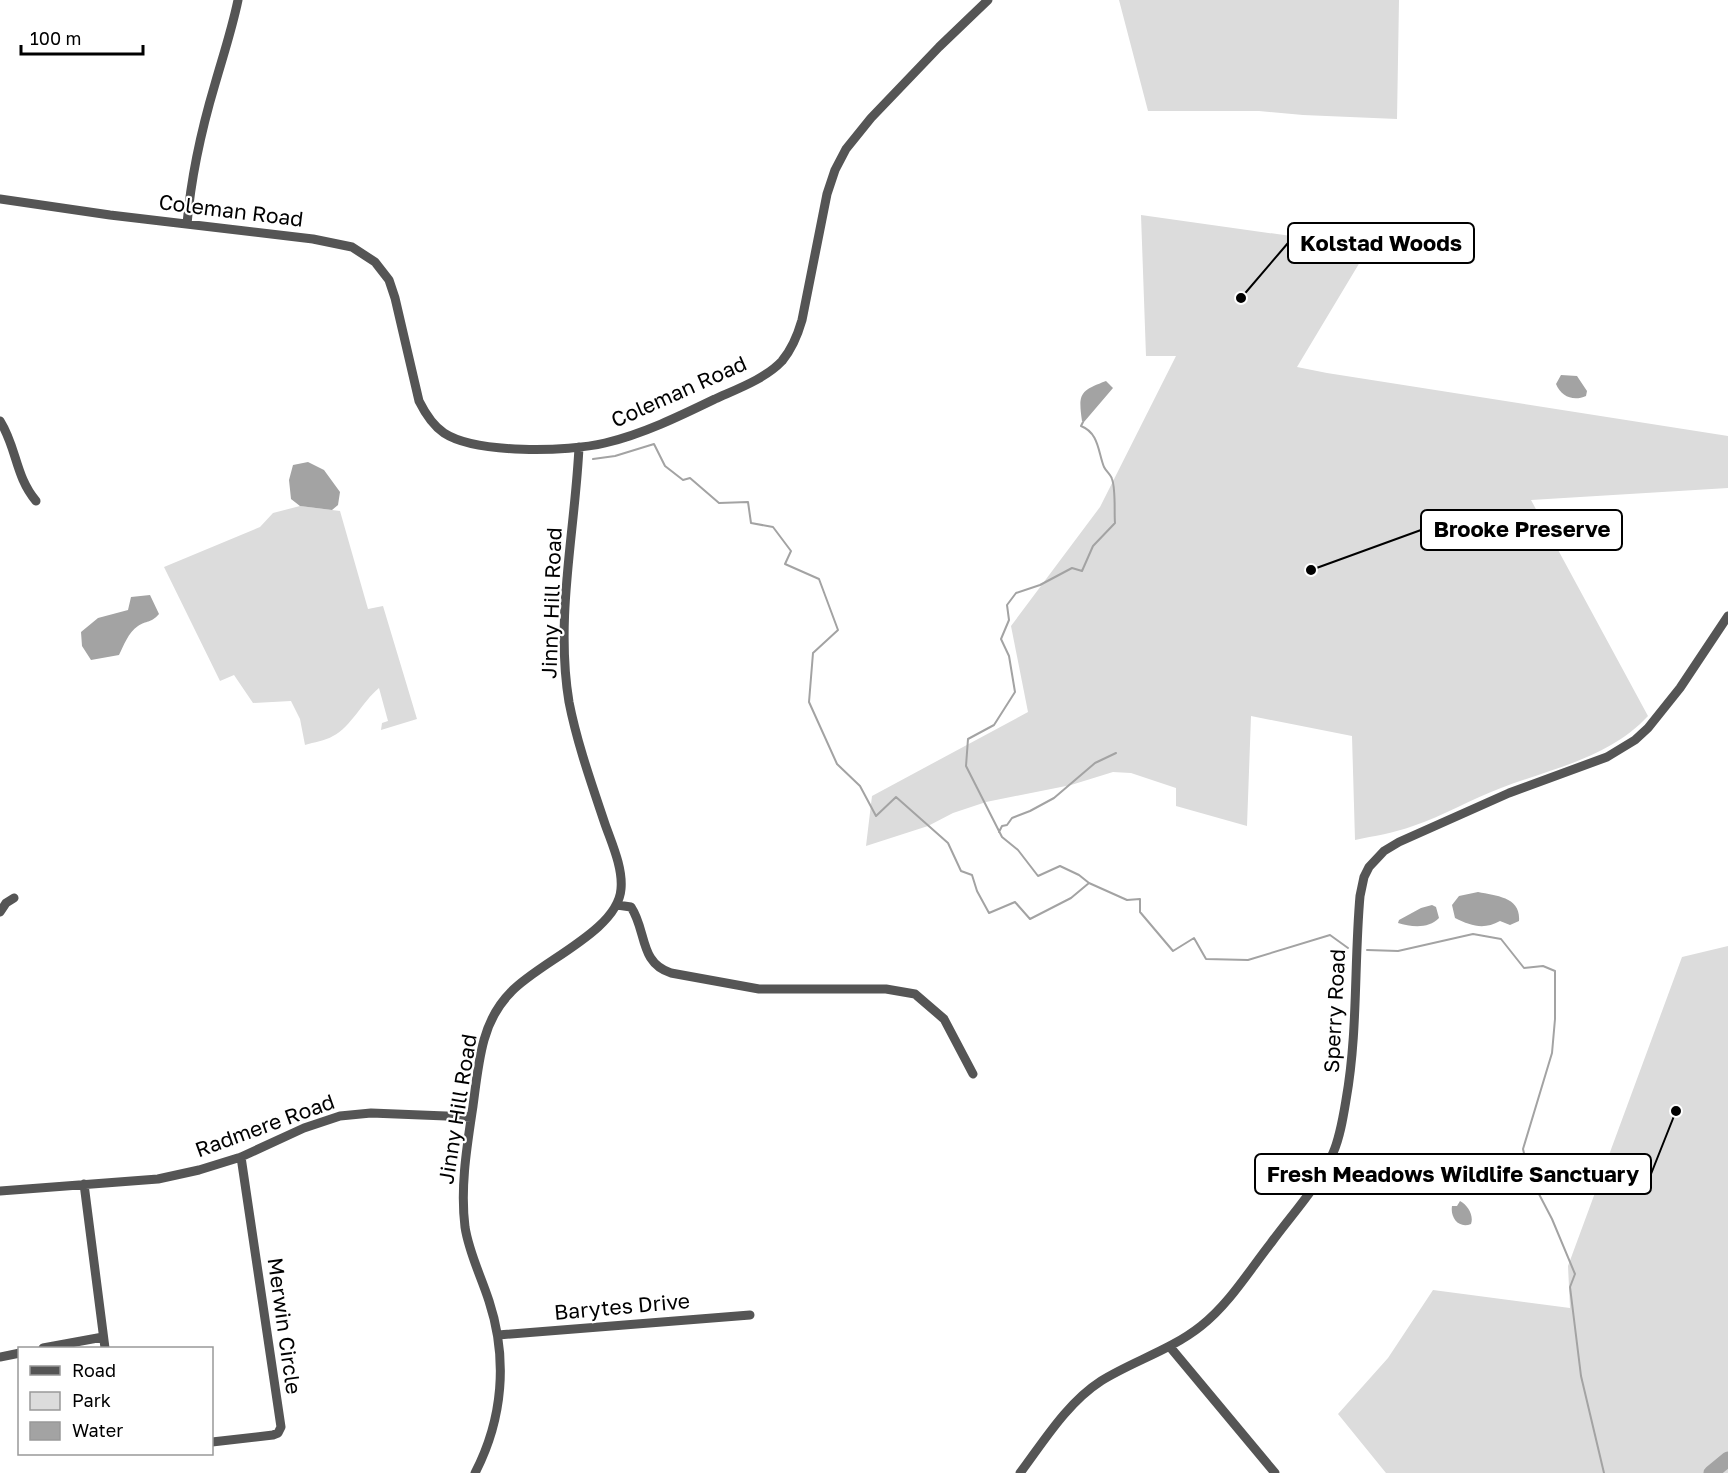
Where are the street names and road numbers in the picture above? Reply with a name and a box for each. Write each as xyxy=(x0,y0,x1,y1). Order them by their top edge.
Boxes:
street label: Coleman Road xyxy=(157,188,305,232)
street label: Coleman Road xyxy=(607,350,750,433)
street label: Jinny Hill Road xyxy=(535,527,567,679)
street label: Sperry Road xyxy=(1318,948,1350,1074)
street label: Jinny Hill Road xyxy=(432,1032,482,1186)
street label: Radmere Road xyxy=(191,1088,338,1162)
street label: Merwin Circle xyxy=(263,1256,307,1396)
street label: Barytes Drive xyxy=(553,1287,691,1325)

